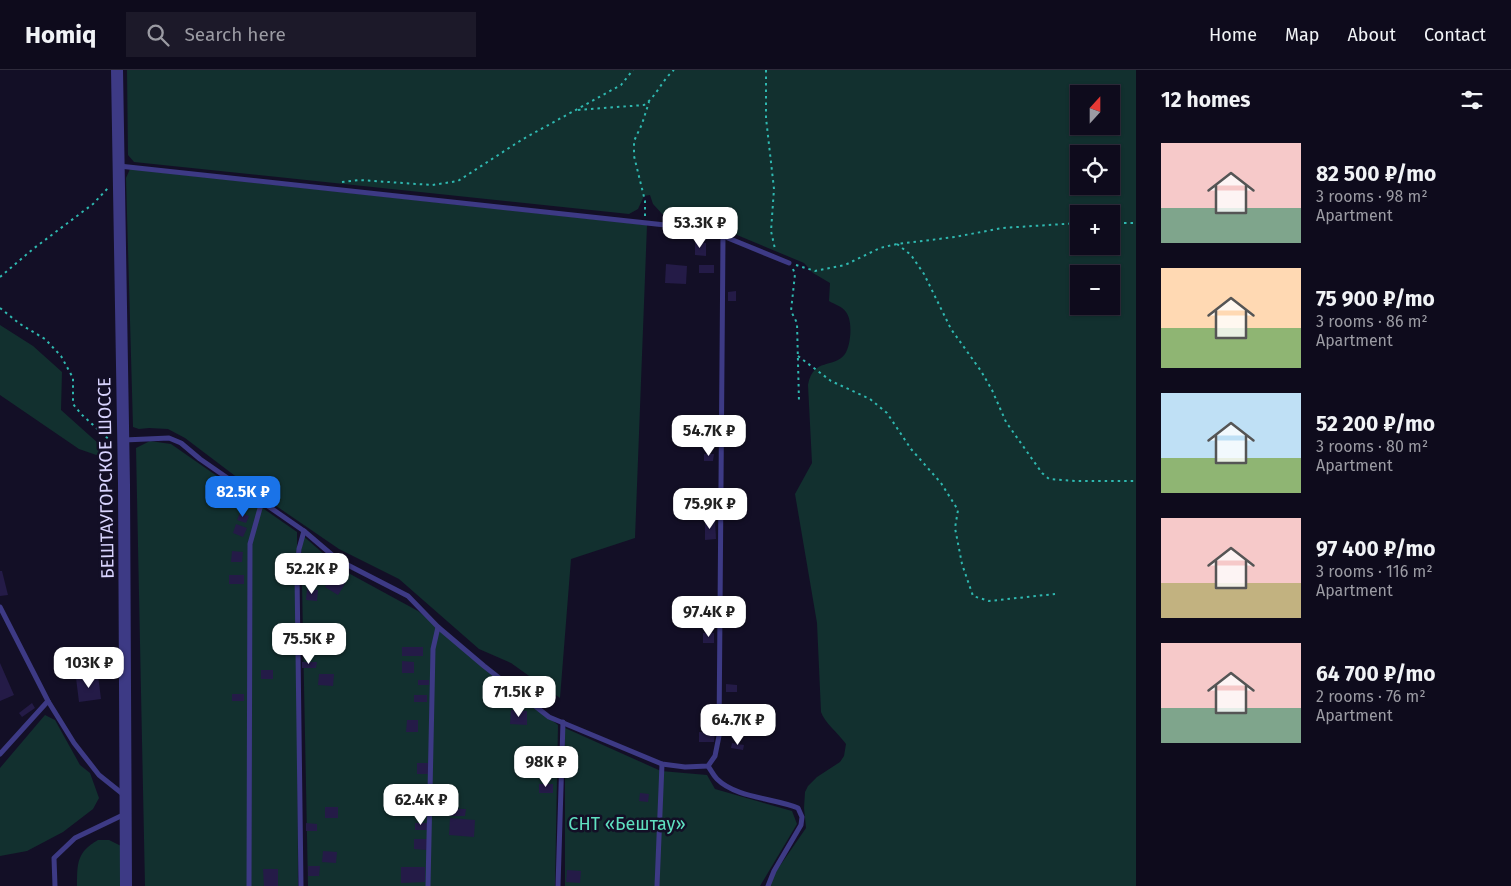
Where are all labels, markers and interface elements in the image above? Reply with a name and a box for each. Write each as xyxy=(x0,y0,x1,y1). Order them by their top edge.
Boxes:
search box xyxy=(126,12,476,57)
text: Homiq xyxy=(25,21,96,49)
icon: search xyxy=(144,21,172,49)
text: Search here xyxy=(184,23,286,46)
text: Home xyxy=(1209,24,1257,46)
text: Map xyxy=(1285,24,1319,46)
text: About xyxy=(1347,24,1396,46)
text: Contact xyxy=(1424,24,1486,46)
north arrow xyxy=(1070,85,1120,135)
map controls xyxy=(1070,85,1120,315)
icon: filters xyxy=(1458,86,1486,114)
text: 12 homes xyxy=(1161,87,1250,113)
button: locate xyxy=(1070,145,1120,195)
text: 82 500 ₽/mo xyxy=(1316,161,1436,187)
icon: home xyxy=(1201,163,1261,223)
text: 3 rooms · 98 m² xyxy=(1316,187,1428,206)
button: + xyxy=(1070,205,1120,255)
pin: 53.3K ₽ xyxy=(654,206,746,249)
text: Apartment xyxy=(1316,206,1393,225)
text: 53.3K ₽ xyxy=(674,213,726,232)
button: − xyxy=(1070,265,1120,315)
text: 75 900 ₽/mo xyxy=(1316,286,1435,312)
icon: home xyxy=(1201,288,1261,348)
text: 3 rooms · 86 m² xyxy=(1316,312,1428,331)
text: Apartment xyxy=(1316,331,1393,350)
street label: БЕШТАУГОРСКОЕ ШОССЕ xyxy=(93,377,119,579)
text: 52 200 ₽/mo xyxy=(1316,411,1435,437)
icon: home xyxy=(1201,413,1261,473)
pin: 54.7K ₽ xyxy=(663,414,755,457)
text: 54.7K ₽ xyxy=(683,421,735,440)
text: 3 rooms · 80 m² xyxy=(1316,437,1428,456)
text: Apartment xyxy=(1316,456,1393,475)
pin: 82.5K ₽ xyxy=(197,476,289,518)
text: 82.5K ₽ xyxy=(216,482,270,501)
pin: 75.9K ₽ xyxy=(664,488,756,530)
text: 75.9K ₽ xyxy=(684,494,736,513)
text: 97 400 ₽/mo xyxy=(1316,536,1435,562)
icon: home xyxy=(1201,538,1261,598)
pin: 52.2K ₽ xyxy=(266,552,358,595)
text: 52.2K ₽ xyxy=(286,559,338,578)
text: 3 rooms · 116 m² xyxy=(1316,562,1433,581)
text: Apartment xyxy=(1316,581,1393,600)
pin: 97.4K ₽ xyxy=(663,596,755,638)
text: 97.4K ₽ xyxy=(683,602,735,621)
pin: 75.5K ₽ xyxy=(263,622,355,665)
text: 75.5K ₽ xyxy=(283,629,335,648)
pin: 103K ₽ xyxy=(48,646,130,689)
text: 103K ₽ xyxy=(65,653,113,672)
text: 64 700 ₽/mo xyxy=(1316,661,1436,687)
icon: home xyxy=(1201,663,1261,723)
pin: 71.5K ₽ xyxy=(473,676,565,718)
text: 71.5K ₽ xyxy=(494,682,544,701)
text: 2 rooms · 76 m² xyxy=(1316,687,1426,706)
pin: 64.7K ₽ xyxy=(692,704,784,746)
text: Apartment xyxy=(1316,706,1393,725)
text: 64.7K ₽ xyxy=(712,710,764,729)
pin: 98K ₽ xyxy=(511,746,581,788)
text: 98K ₽ xyxy=(525,752,567,771)
pin: 62.4K ₽ xyxy=(375,784,467,826)
text: 62.4K ₽ xyxy=(394,790,448,809)
park label: СНТ «Бештау» xyxy=(568,813,686,835)

